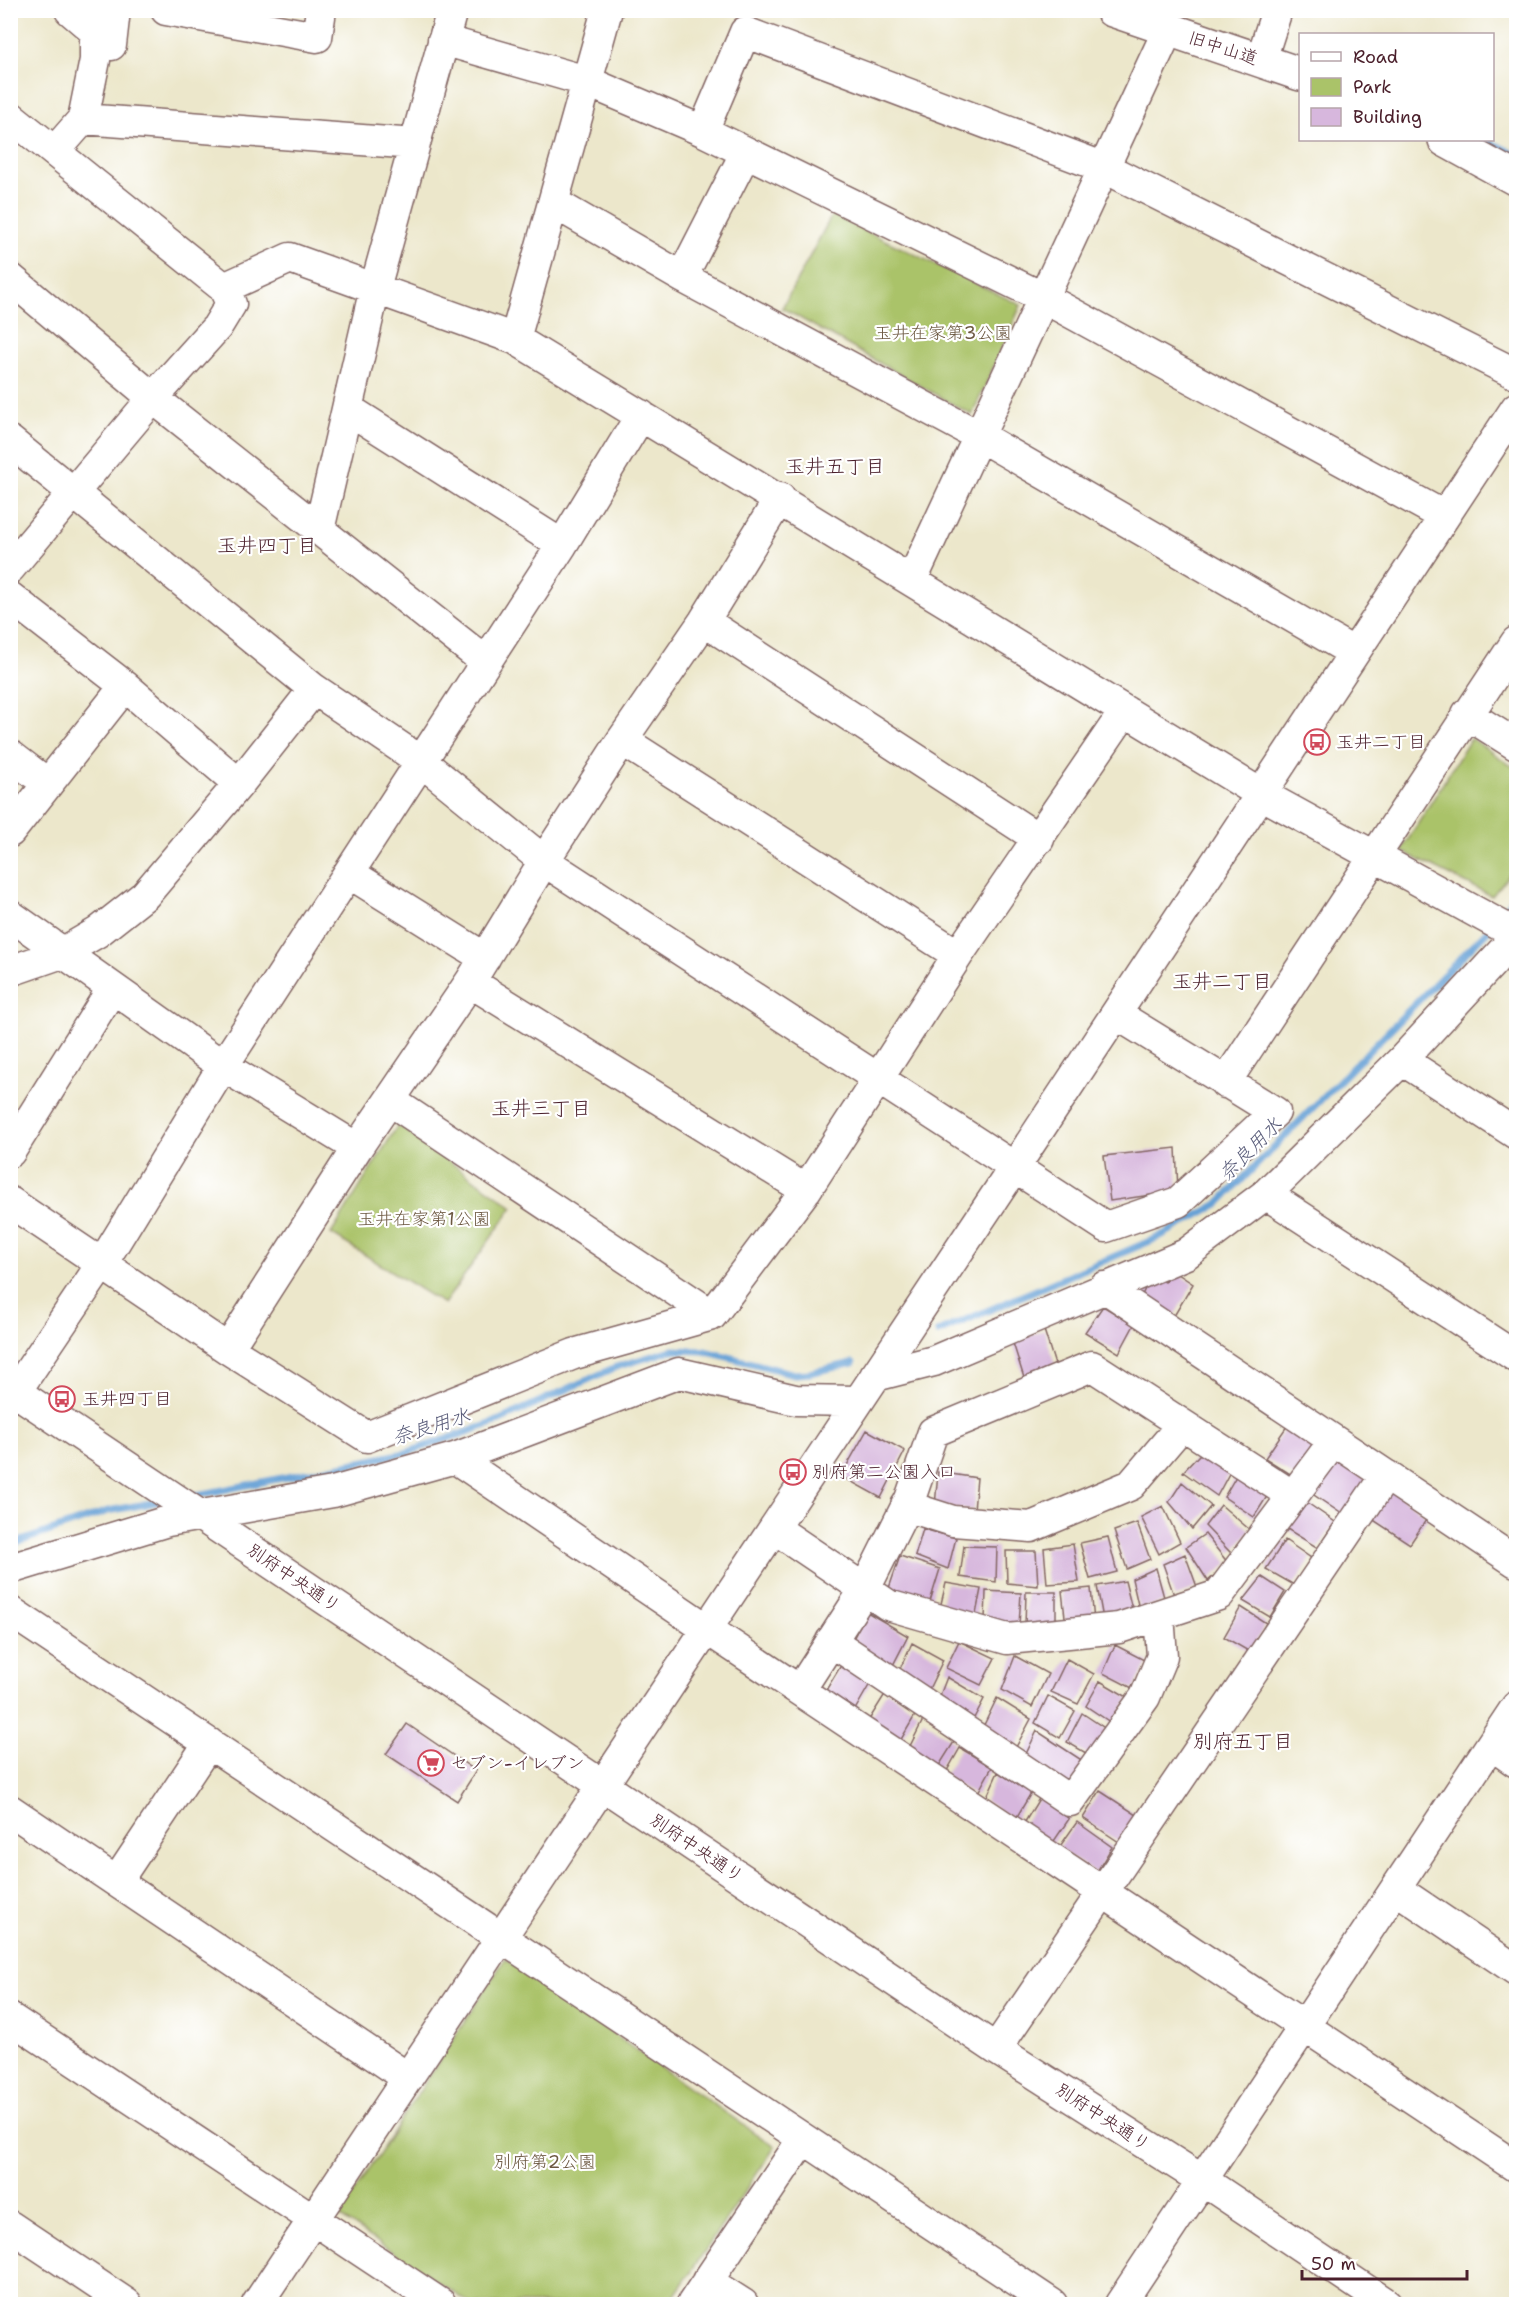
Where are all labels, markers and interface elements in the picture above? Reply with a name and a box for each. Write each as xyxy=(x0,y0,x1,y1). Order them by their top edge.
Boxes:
street label: 旧中山道 xyxy=(1185,25,1261,71)
legend xyxy=(1299,33,1494,141)
text: Road xyxy=(1353,45,1398,69)
text: Park xyxy=(1353,75,1392,99)
text: Building xyxy=(1353,105,1422,129)
park label: 玉井在家第3公園 xyxy=(874,321,1012,345)
district label: 玉井五丁目 xyxy=(785,453,885,479)
district label: 玉井四丁目 xyxy=(217,532,317,558)
bus stop icon: 玉井二丁目 xyxy=(1302,727,1332,757)
place label: 玉井二丁目 xyxy=(1336,730,1426,754)
district label: 玉井二丁目 xyxy=(1172,968,1272,994)
district label: 玉井三丁目 xyxy=(491,1095,591,1121)
water label: 奈良用水 xyxy=(1213,1112,1287,1186)
park label: 玉井在家第1公園 xyxy=(357,1207,491,1231)
bus stop icon: 玉井四丁目 xyxy=(47,1384,77,1414)
place label: 玉井四丁目 xyxy=(82,1387,172,1411)
water label: 奈良用水 xyxy=(389,1402,473,1450)
bus stop icon: 別府第二公園入口 xyxy=(778,1457,808,1487)
place label: 別府第二公園入口 xyxy=(812,1460,956,1484)
street label: 別府中央通り xyxy=(243,1538,345,1618)
district label: 別府五丁目 xyxy=(1193,1728,1293,1754)
supermarket icon: セブン-イレブン xyxy=(416,1748,446,1778)
place label: セブン-イレブン xyxy=(450,1751,585,1775)
street label: 別府中央通り xyxy=(646,1808,748,1888)
street label: 別府中央通り xyxy=(1051,2078,1155,2156)
park label: 別府第2公園 xyxy=(494,2150,596,2174)
scale bar xyxy=(1302,2243,1467,2281)
text: 50 m xyxy=(1311,2252,1356,2276)

